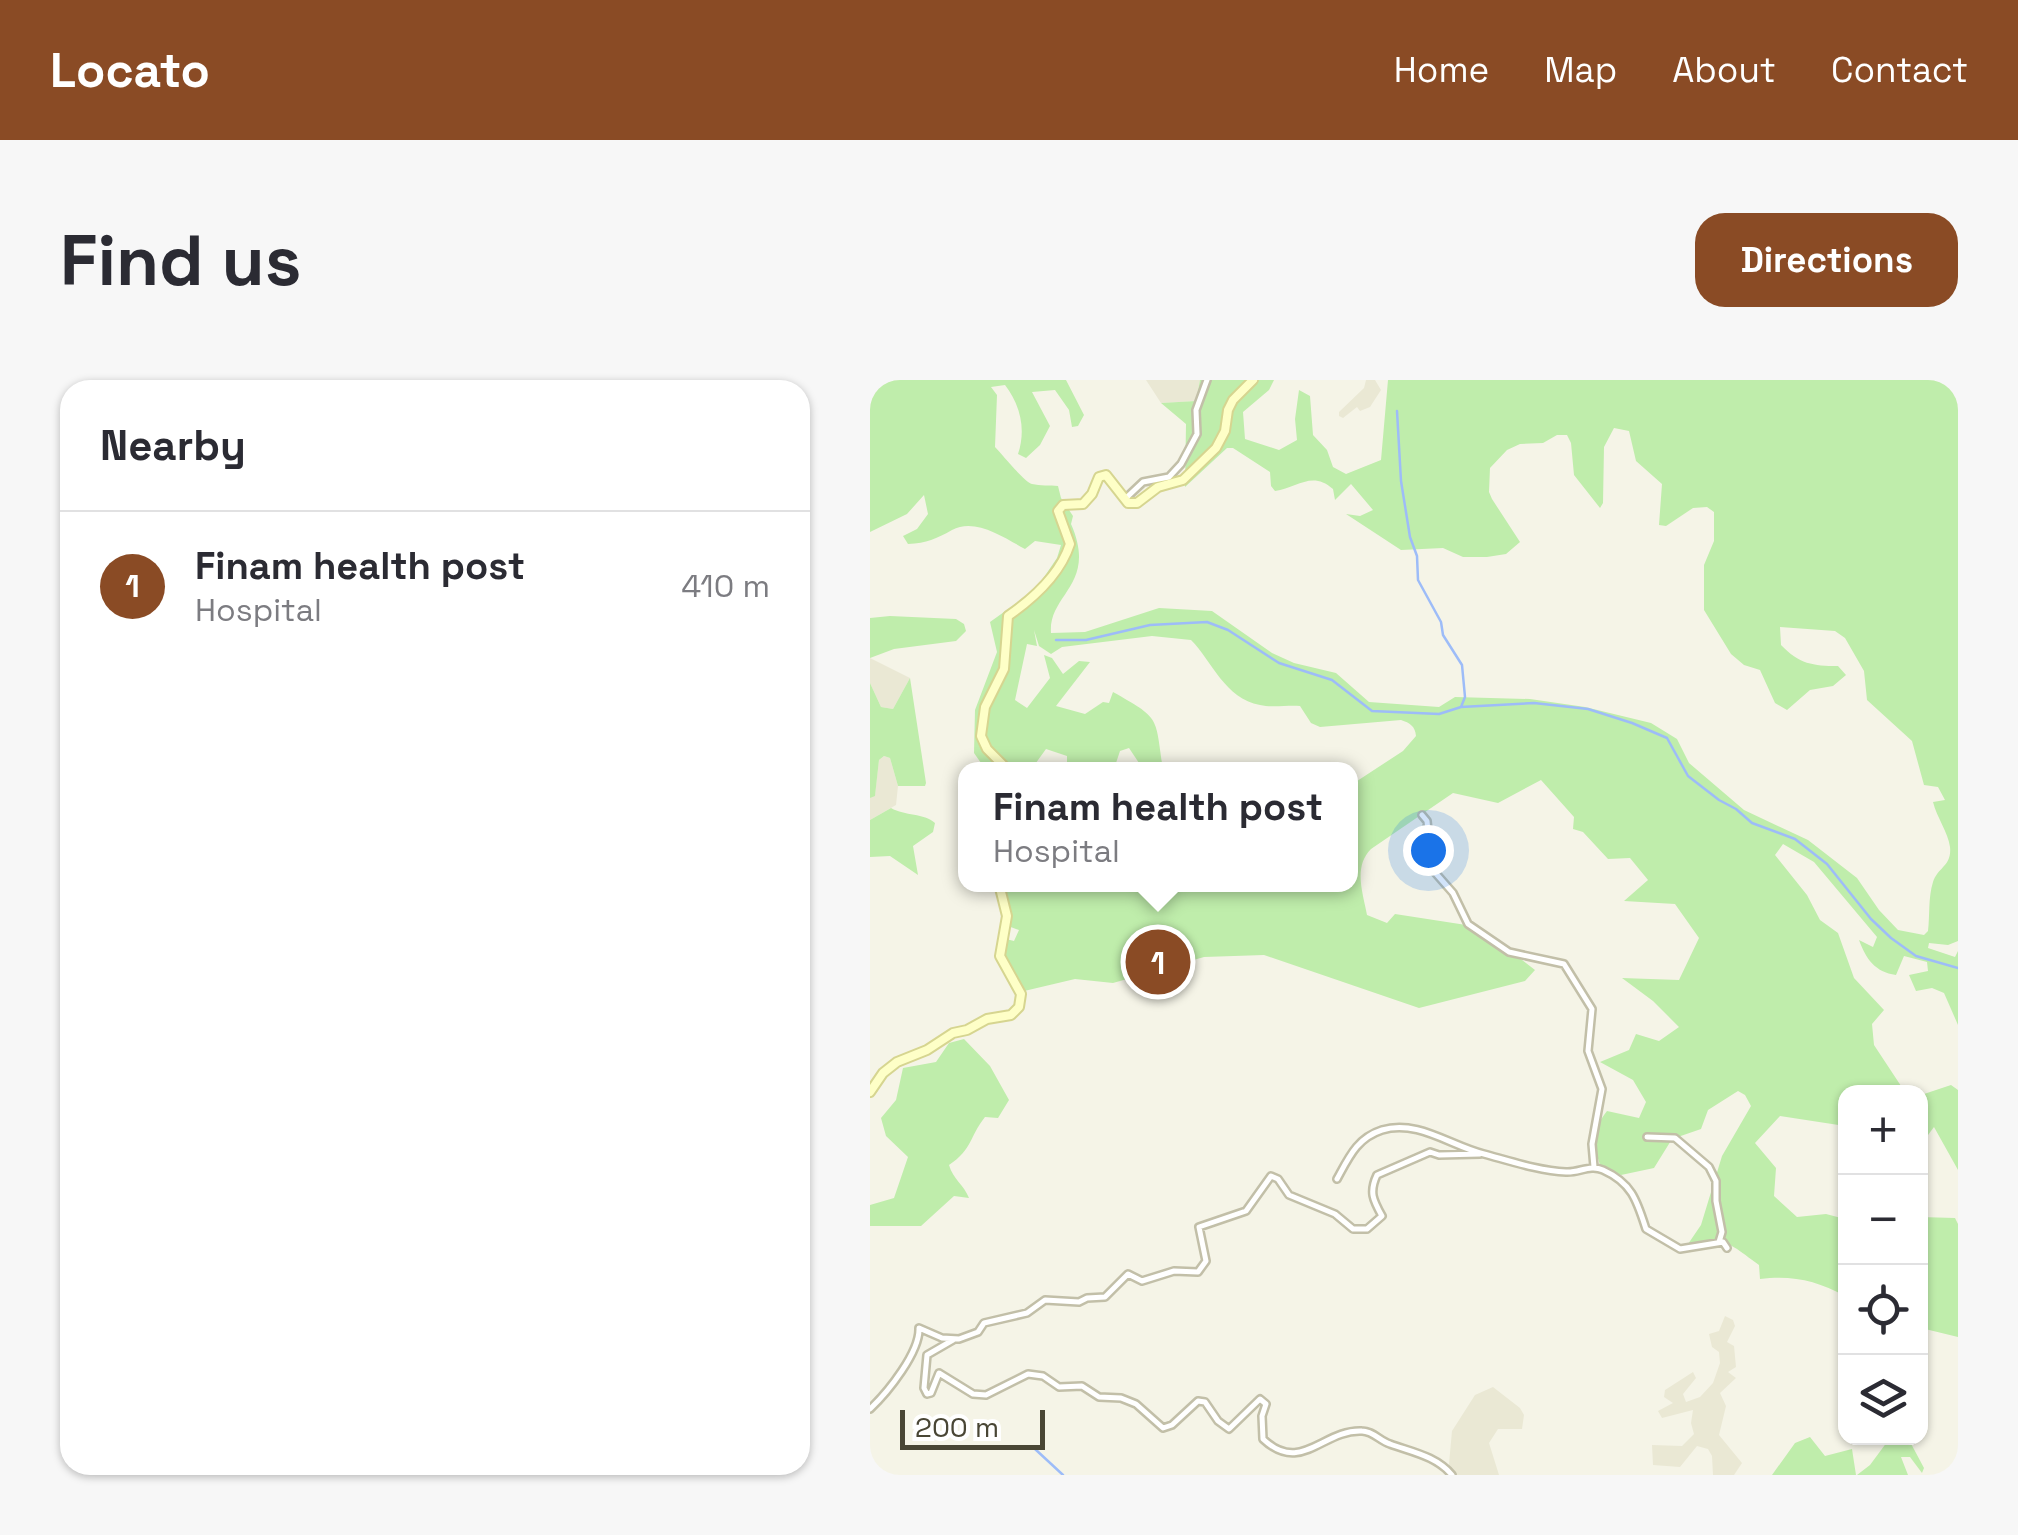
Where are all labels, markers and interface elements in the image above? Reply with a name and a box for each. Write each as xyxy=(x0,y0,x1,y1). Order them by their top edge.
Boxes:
text: Locato xyxy=(50,40,210,101)
text: Home xyxy=(1394,48,1489,92)
text: Map xyxy=(1544,48,1617,92)
text: About xyxy=(1672,48,1776,92)
text: Contact xyxy=(1831,48,1968,92)
button: Directions xyxy=(1695,213,1958,307)
text: Find us xyxy=(60,216,301,305)
text: Nearby xyxy=(100,419,246,472)
text: Finam health post xyxy=(195,542,525,590)
text: 1 xyxy=(125,566,140,606)
text: 410 m xyxy=(681,566,770,606)
text: Hospital xyxy=(195,590,322,630)
popup xyxy=(958,762,1358,892)
text: Finam health post xyxy=(993,783,1323,831)
your location xyxy=(1403,825,1454,876)
text: Hospital xyxy=(993,831,1120,871)
pin: 1 xyxy=(1126,924,1190,1000)
map controls xyxy=(1838,1085,1928,1445)
button: + xyxy=(1838,1085,1928,1175)
button: − xyxy=(1838,1175,1928,1265)
button: locate xyxy=(1838,1265,1928,1355)
button: layers xyxy=(1838,1355,1928,1445)
scale bar xyxy=(900,1405,1045,1450)
text: 200 m xyxy=(915,1409,999,1445)

